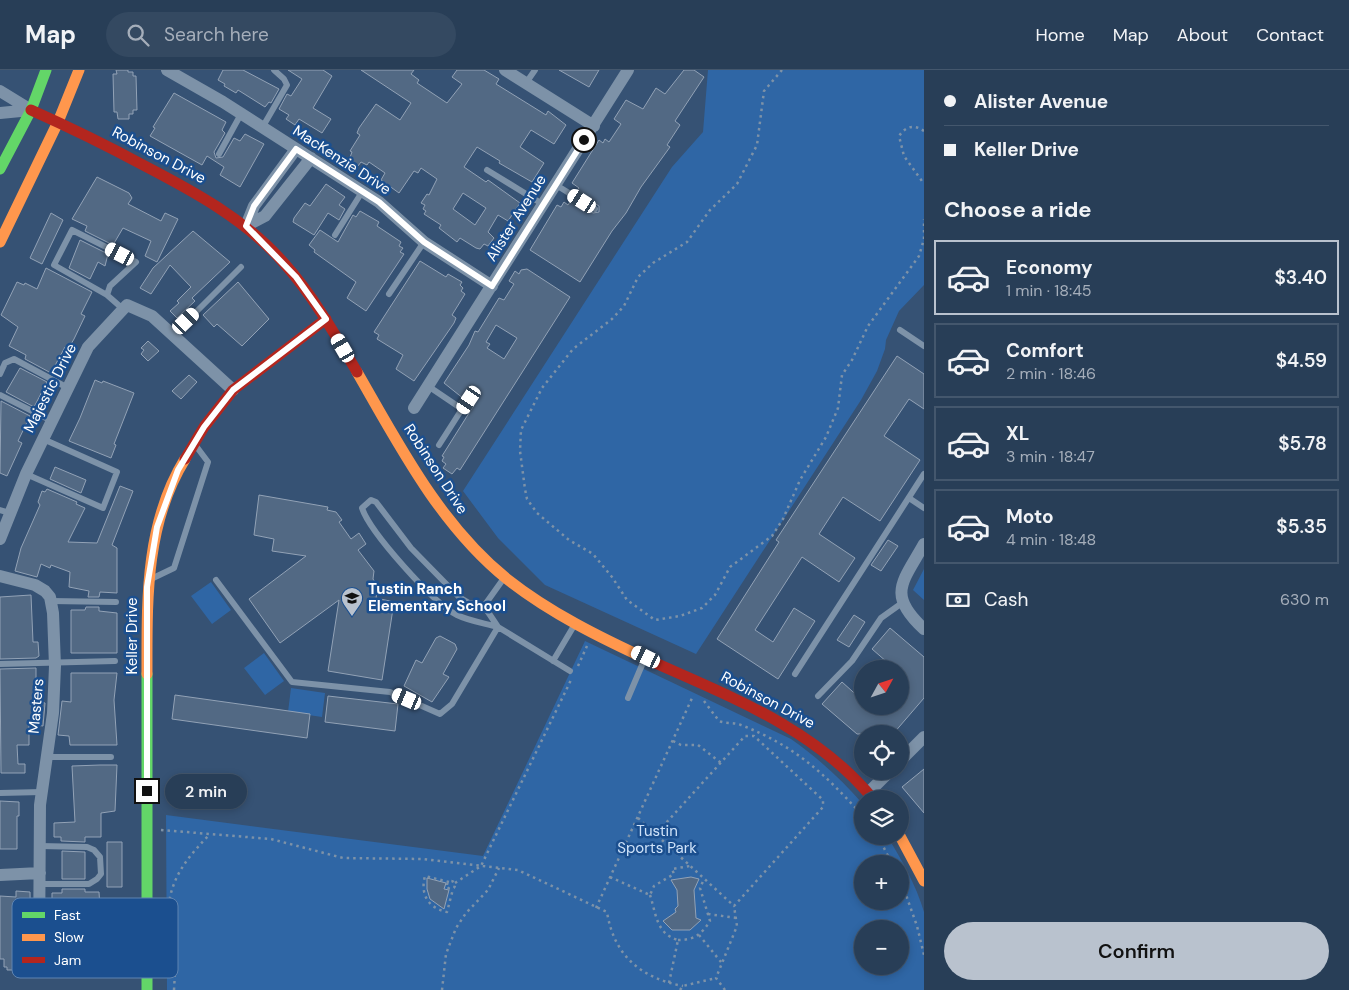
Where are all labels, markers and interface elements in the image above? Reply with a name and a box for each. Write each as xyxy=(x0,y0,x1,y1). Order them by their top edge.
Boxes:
search box xyxy=(106,12,456,57)
text: Map xyxy=(25,19,76,50)
icon: search xyxy=(124,21,152,49)
text: Search here xyxy=(164,22,269,47)
text: Home xyxy=(1035,23,1085,47)
text: Map xyxy=(1113,23,1149,47)
text: About xyxy=(1177,23,1228,47)
text: Contact xyxy=(1256,23,1324,47)
text: Alister Avenue xyxy=(974,89,1108,114)
street label: MacKenzie Drive xyxy=(289,121,395,199)
street label: Robinson Drive xyxy=(109,122,209,188)
route start xyxy=(573,129,595,151)
text: Keller Drive xyxy=(974,137,1079,162)
street label: Alister Avenue xyxy=(481,171,551,265)
car xyxy=(565,187,598,215)
text: Choose a ride xyxy=(944,195,1092,224)
car xyxy=(103,241,136,267)
icon: car xyxy=(946,255,991,300)
text: Economy xyxy=(1006,255,1093,280)
text: $3.40 xyxy=(1274,265,1327,290)
text: 1 min · 18:45 xyxy=(1006,280,1092,301)
car xyxy=(169,305,202,337)
car xyxy=(329,331,356,365)
icon: car xyxy=(946,338,991,383)
text: Comfort xyxy=(1006,338,1084,363)
street label: Majestic Drive xyxy=(19,340,81,436)
text: $4.59 xyxy=(1276,348,1327,373)
text: 2 min · 18:46 xyxy=(1006,363,1096,384)
car xyxy=(454,383,483,417)
street label: Robinson Drive xyxy=(399,420,473,518)
icon: car xyxy=(946,421,991,466)
text: XL xyxy=(1006,421,1029,446)
text: $5.78 xyxy=(1278,431,1327,456)
text: 3 min · 18:47 xyxy=(1006,446,1095,467)
icon: car xyxy=(946,504,991,549)
text: Moto xyxy=(1006,504,1054,529)
text: $5.35 xyxy=(1276,514,1327,539)
text: 4 min · 18:48 xyxy=(1006,529,1096,550)
place label: Tustin Ranch Elementary School xyxy=(368,579,506,616)
school or university icon: Tustin Ranch Elementary School xyxy=(340,586,364,617)
icon: cash xyxy=(944,586,972,614)
text: Cash xyxy=(984,587,1028,612)
text: 630 m xyxy=(1280,589,1329,610)
street label: Keller Drive xyxy=(122,597,142,675)
car xyxy=(629,644,662,670)
north arrow xyxy=(854,660,909,715)
map controls xyxy=(854,660,909,975)
street label: Robinson Drive xyxy=(718,667,818,733)
street label: Masters xyxy=(24,678,48,734)
car xyxy=(390,686,423,712)
button: locate xyxy=(854,725,909,780)
callout: 2 min xyxy=(164,774,247,808)
route end xyxy=(136,780,158,802)
text: 2 min xyxy=(185,781,227,802)
button: layers xyxy=(854,790,909,845)
park label: Tustin Sports Park xyxy=(617,821,697,858)
button: + xyxy=(854,855,909,910)
legend xyxy=(12,898,178,978)
text: Fast xyxy=(54,906,81,924)
button: − xyxy=(854,920,909,975)
button: Confirm xyxy=(944,922,1329,980)
text: Slow xyxy=(54,928,84,946)
text: Jam xyxy=(54,951,81,969)

